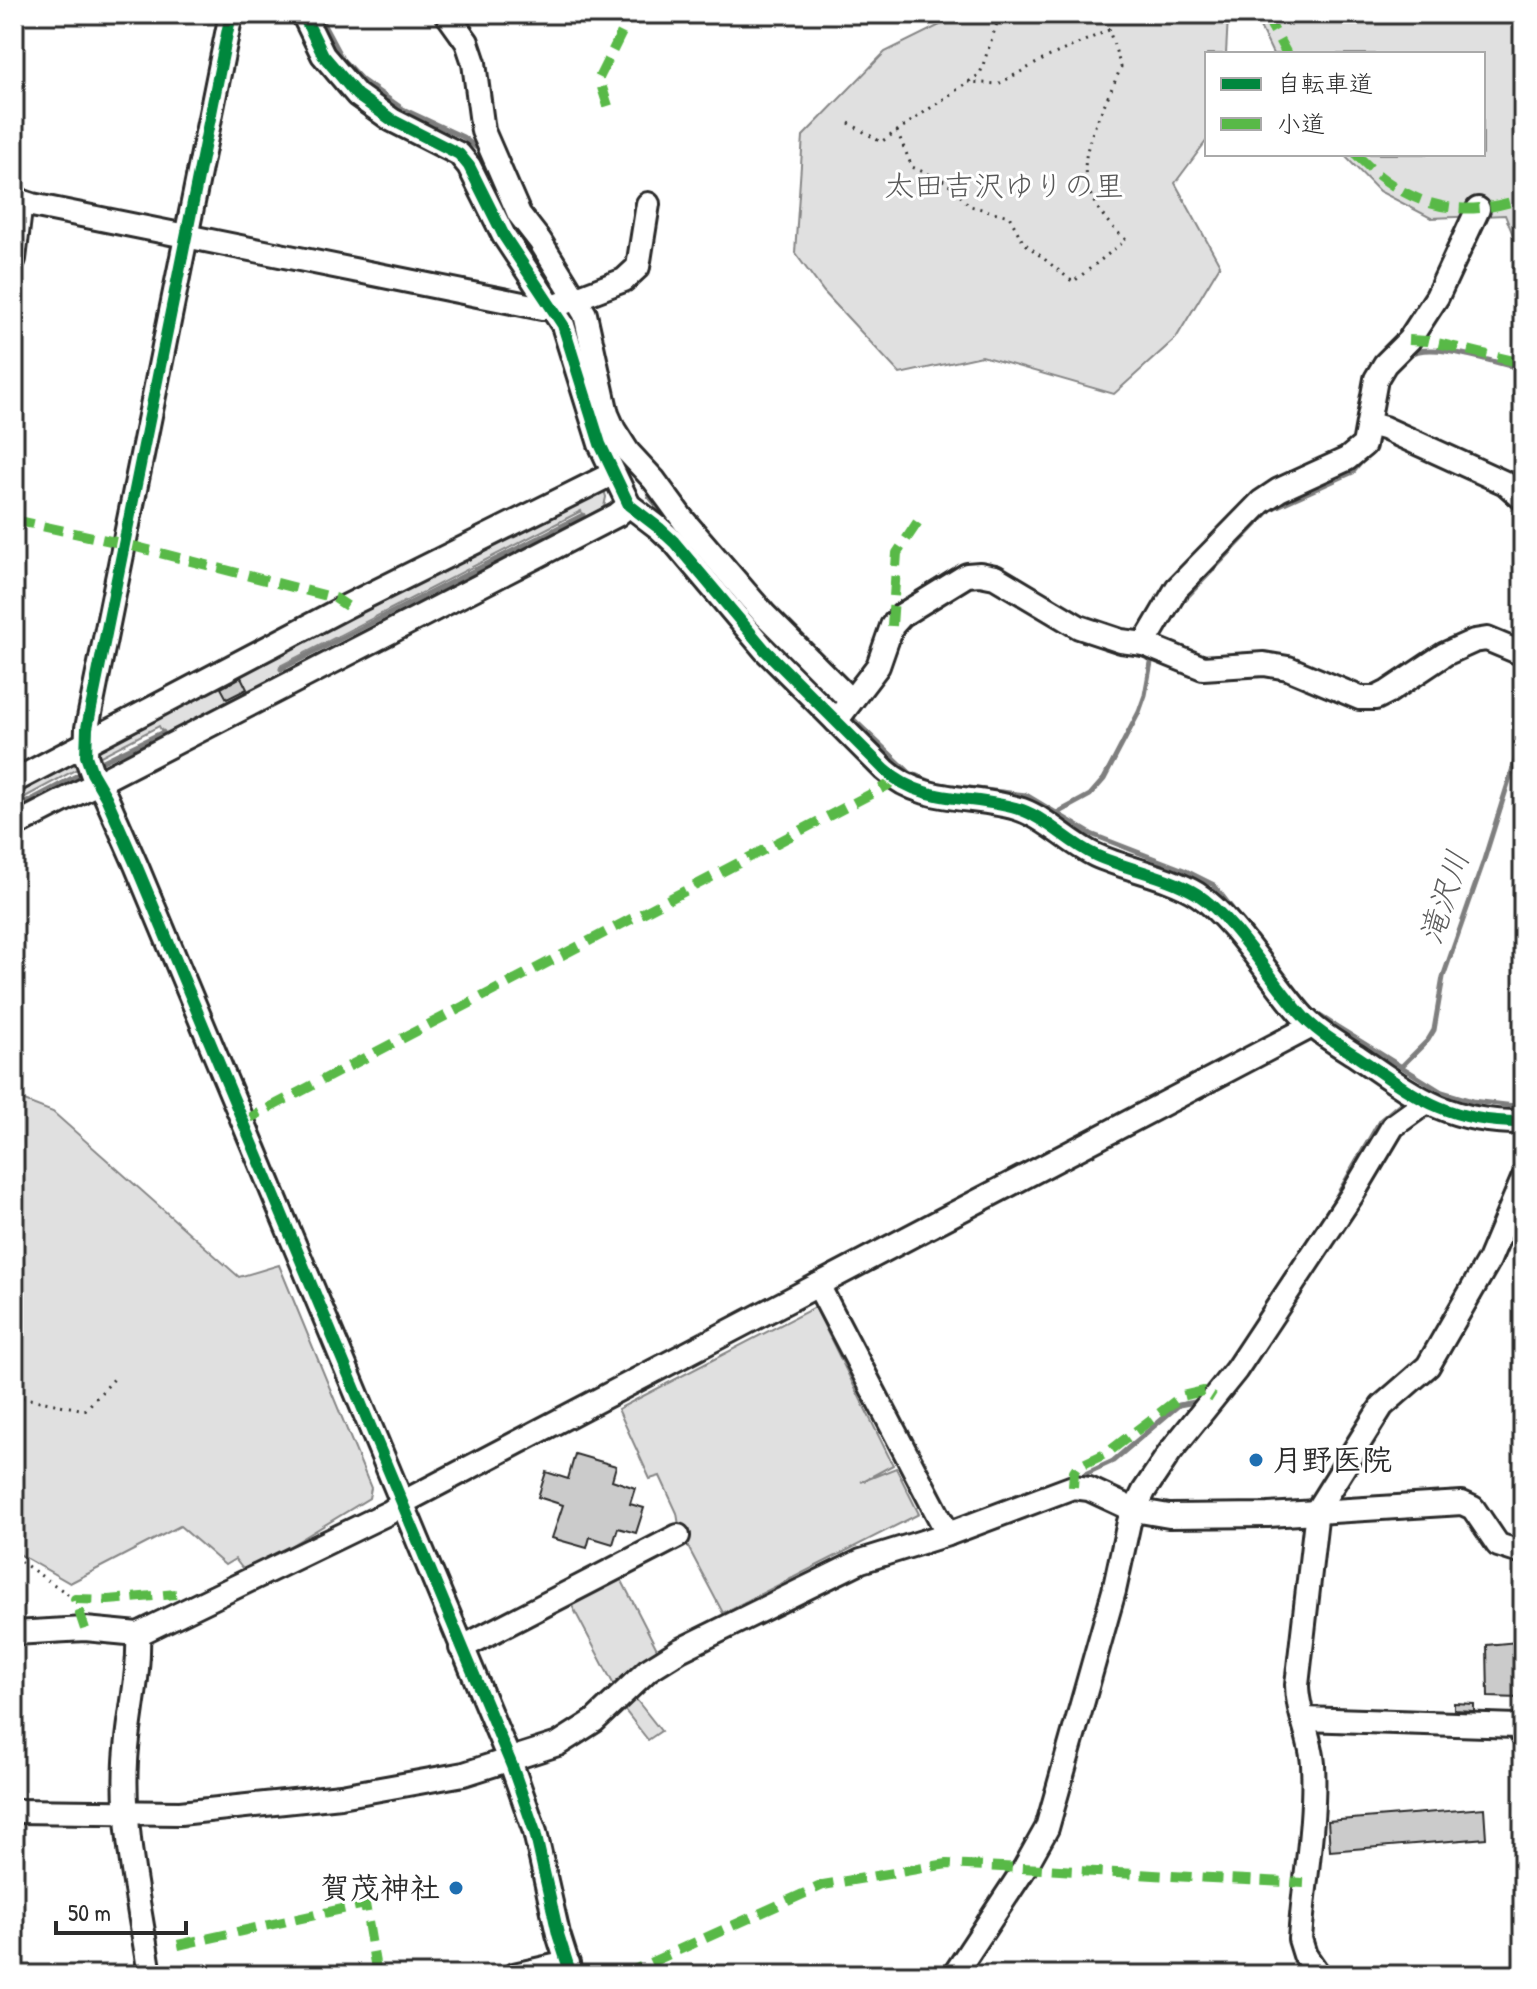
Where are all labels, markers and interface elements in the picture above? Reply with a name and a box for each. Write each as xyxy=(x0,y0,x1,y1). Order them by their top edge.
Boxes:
legend xyxy=(1205,52,1485,156)
text: 自転車道 xyxy=(1277,67,1373,99)
text: 小道 xyxy=(1277,107,1325,139)
park label: 太田吉沢ゆりの里 xyxy=(884,165,1124,205)
water label: 滝沢川 xyxy=(1408,845,1479,949)
place label: 月野医院 xyxy=(1272,1439,1392,1479)
marker: 月野医院 xyxy=(1247,1451,1265,1469)
place label: 賀茂神社 xyxy=(320,1867,440,1907)
marker: 賀茂神社 xyxy=(447,1879,465,1897)
scale bar xyxy=(56,1885,186,1935)
text: 50 m xyxy=(68,1896,111,1928)

